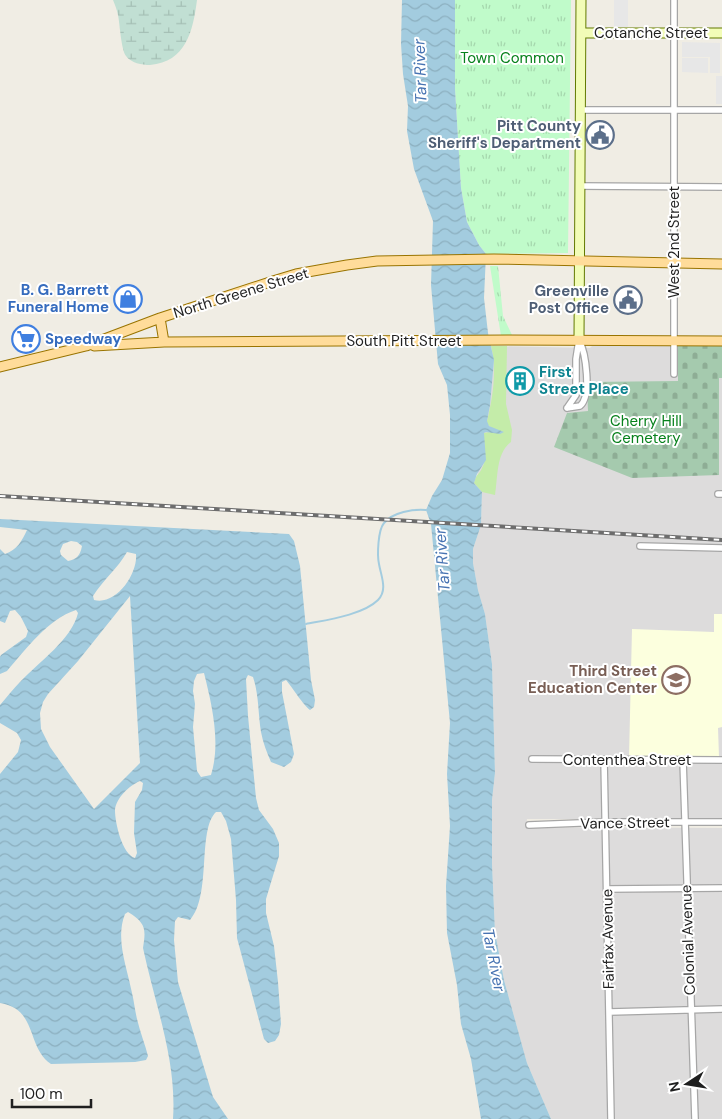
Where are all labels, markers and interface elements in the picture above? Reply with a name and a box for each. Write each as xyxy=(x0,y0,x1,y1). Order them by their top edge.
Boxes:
street label: Cotanche Street xyxy=(594,23,708,43)
water label: Tar River xyxy=(408,38,432,103)
park label: Town Common xyxy=(460,48,564,68)
place label: Pitt County Sheriff's Department xyxy=(428,116,581,153)
public building icon: Pitt County Sheriff's Department xyxy=(585,120,615,150)
street label: West 2nd Street xyxy=(664,186,684,298)
street label: North Greene Street xyxy=(171,263,311,323)
place label: B. G. Barrett Funeral Home xyxy=(8,280,109,317)
place label: Greenville Post Office xyxy=(529,281,609,318)
shop icon: B. G. Barrett Funeral Home xyxy=(113,284,143,314)
public building icon: Greenville Post Office xyxy=(613,285,643,315)
supermarket icon: Speedway xyxy=(11,324,41,354)
place label: Speedway xyxy=(45,329,121,349)
street label: South Pitt Street xyxy=(346,331,462,351)
place label: First Street Place xyxy=(539,362,629,399)
building icon: First Street Place xyxy=(505,366,535,396)
park label: Cherry Hill Cemetery xyxy=(610,411,682,448)
water label: Tar River xyxy=(429,526,455,593)
place label: Third Street Education Center xyxy=(528,661,657,698)
school or university icon: Third Street Education Center xyxy=(661,665,691,695)
street label: Contenthea Street xyxy=(563,750,691,770)
street label: Vance Street xyxy=(580,812,670,834)
street label: Colonial Avenue xyxy=(676,884,700,996)
street label: Fairfax Avenue xyxy=(597,889,619,989)
water label: Tar River xyxy=(478,927,511,994)
north arrow xyxy=(662,1059,712,1109)
scale bar xyxy=(12,1076,91,1108)
text: N xyxy=(664,1080,684,1094)
text: 100 m xyxy=(20,1084,63,1104)

